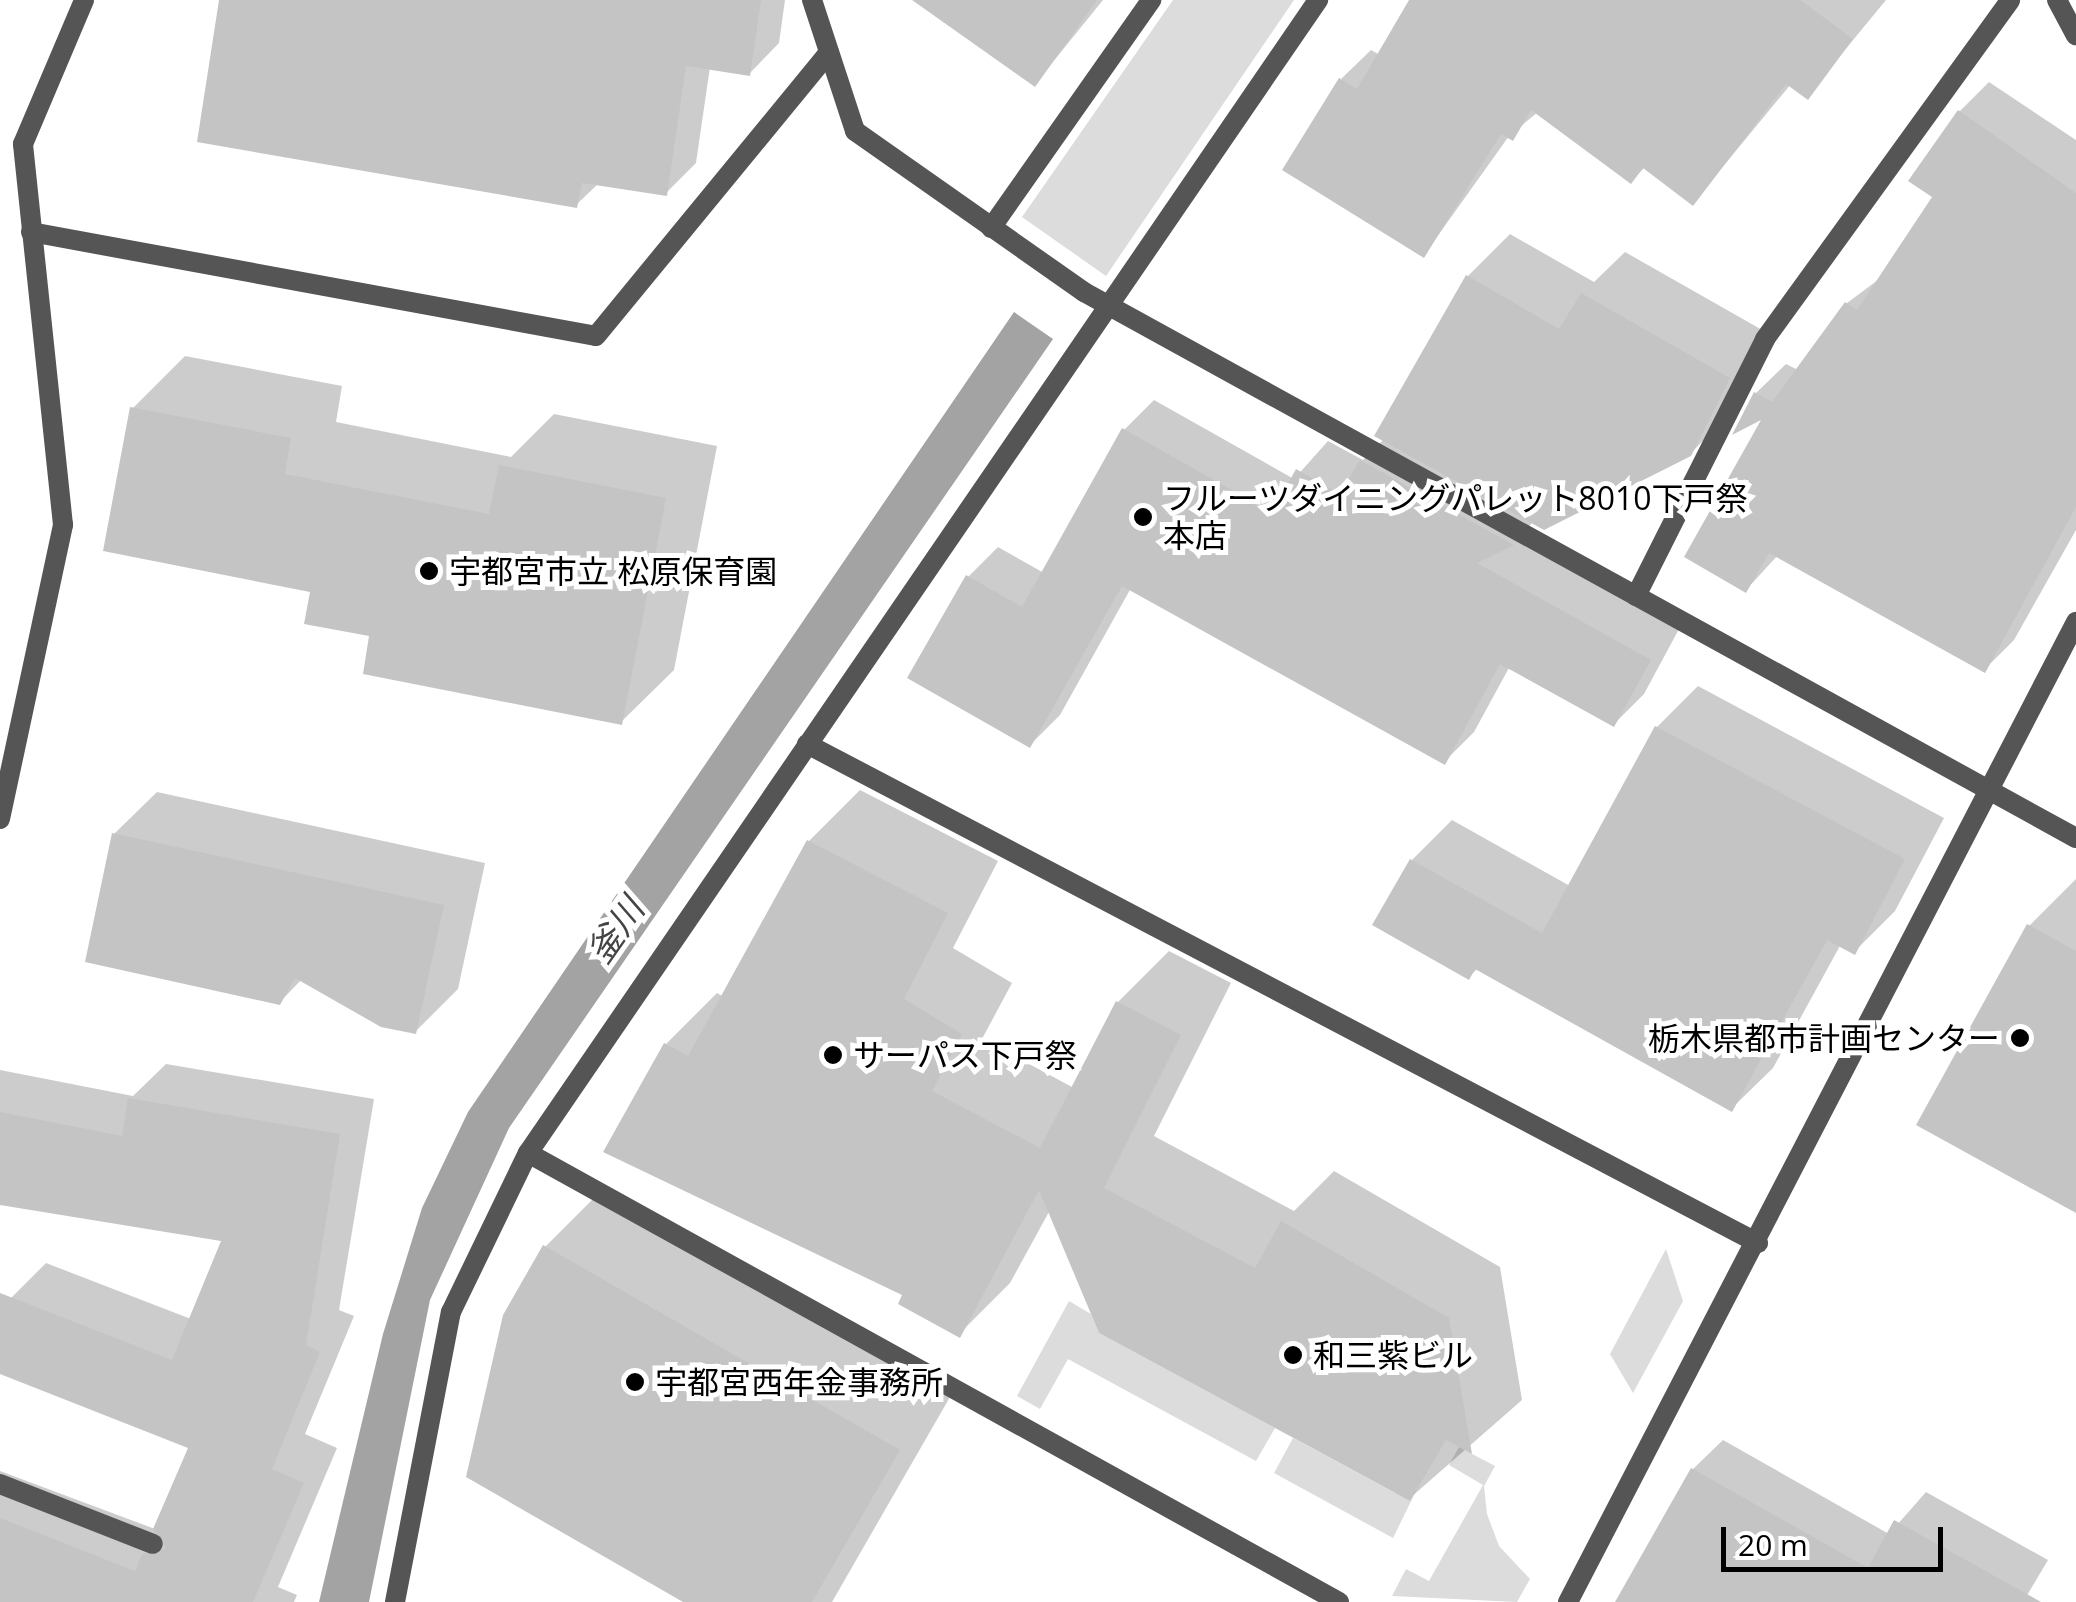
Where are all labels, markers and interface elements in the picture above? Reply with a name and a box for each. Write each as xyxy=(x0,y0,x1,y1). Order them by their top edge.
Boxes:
place label: フルーツダイニングパレット8010下戸祭 本店 xyxy=(1163,480,1748,555)
marker: フルーツダイニングパレット8010下戸祭 本店 xyxy=(1132,506,1154,528)
place label: 宇都宮市立 松原保育園 xyxy=(449,552,777,590)
marker: 宇都宮市立 松原保育園 xyxy=(418,560,440,582)
water label: 釜川 xyxy=(578,889,652,971)
place label: 栃木県都市計画センター xyxy=(1648,1019,2000,1057)
marker: 栃木県都市計画センター xyxy=(2009,1027,2031,1049)
place label: サーパス下戸祭 xyxy=(853,1036,1077,1074)
marker: サーパス下戸祭 xyxy=(822,1044,844,1066)
place label: 和三紫ビル xyxy=(1313,1336,1473,1374)
marker: 和三紫ビル xyxy=(1282,1344,1304,1366)
place label: 宇都宮西年金事務所 xyxy=(655,1363,943,1401)
marker: 宇都宮西年金事務所 xyxy=(624,1371,646,1393)
scale bar xyxy=(1726,1507,1948,1569)
text: 20 m xyxy=(1738,1524,1808,1565)

